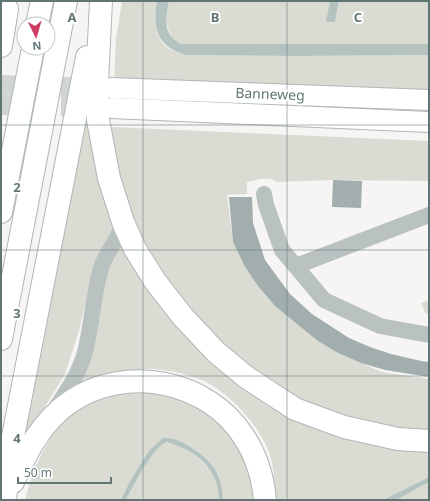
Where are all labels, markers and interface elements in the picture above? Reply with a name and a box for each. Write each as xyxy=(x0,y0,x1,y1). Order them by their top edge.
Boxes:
text: A xyxy=(68,8,77,26)
text: B xyxy=(211,8,219,26)
text: C xyxy=(354,8,362,26)
north arrow xyxy=(16,16,56,56)
text: N xyxy=(32,39,42,54)
street label: Banneweg xyxy=(235,83,305,104)
text: 2 xyxy=(13,178,21,196)
text: 3 xyxy=(13,304,21,322)
text: 4 xyxy=(13,429,21,447)
scale bar xyxy=(18,459,111,485)
text: 50 m xyxy=(24,464,52,481)

